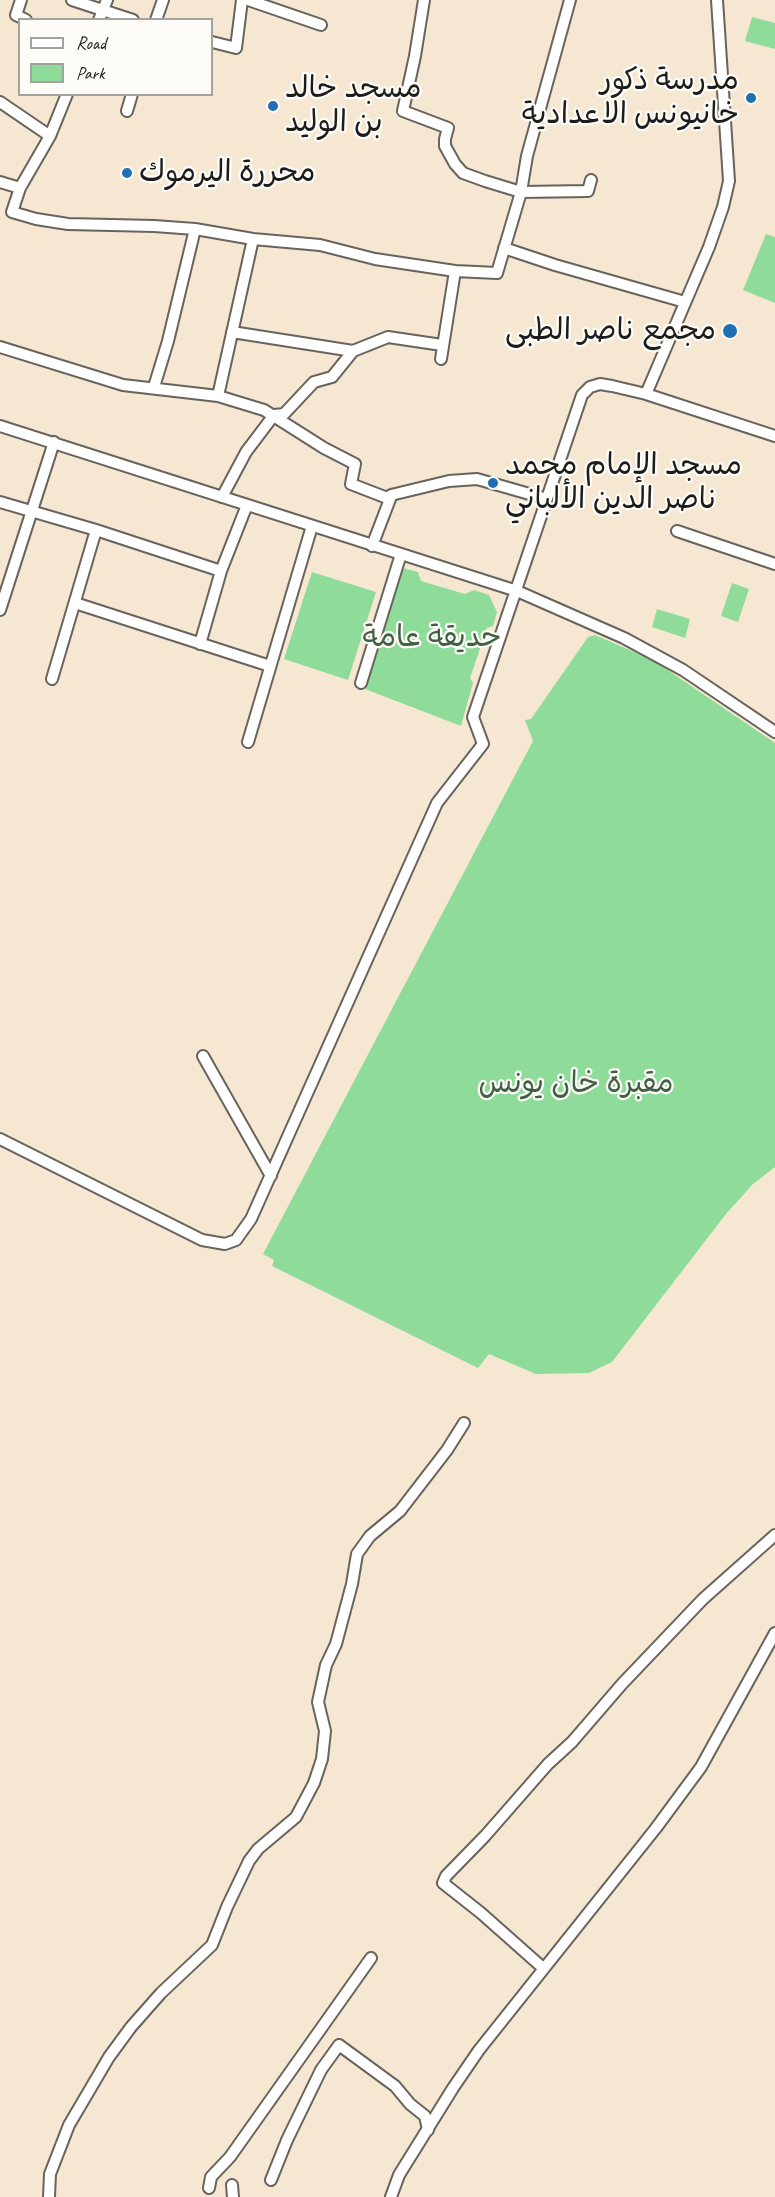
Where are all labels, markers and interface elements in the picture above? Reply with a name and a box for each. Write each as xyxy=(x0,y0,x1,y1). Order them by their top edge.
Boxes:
legend xyxy=(18,18,213,96)
text: Road xyxy=(76,32,106,54)
text: Park xyxy=(76,62,105,84)
place label: مدرسة ذكور خانيونس الاعدادية xyxy=(522,63,739,134)
place label: مسجد خالد بن الوليد xyxy=(285,71,422,142)
marker: مدرسة ذكور خانيونس الاعدادية xyxy=(744,91,758,105)
marker: مسجد خالد بن الوليد xyxy=(266,99,280,113)
place label: محررة اليرموك xyxy=(139,155,315,191)
marker: محررة اليرموك xyxy=(120,166,134,180)
place label: مجمع ناصر الطبى xyxy=(505,313,716,349)
marker: مجمع ناصر الطبى xyxy=(721,322,739,340)
place label: مسجد الإمام محمد ناصر الدين الألباني xyxy=(505,448,742,518)
marker: مسجد الإمام محمد ناصر الدين الألباني xyxy=(486,476,500,490)
park label: حديقة عامة xyxy=(362,620,502,656)
park label: مقبرة خان يونس xyxy=(478,1066,674,1102)

